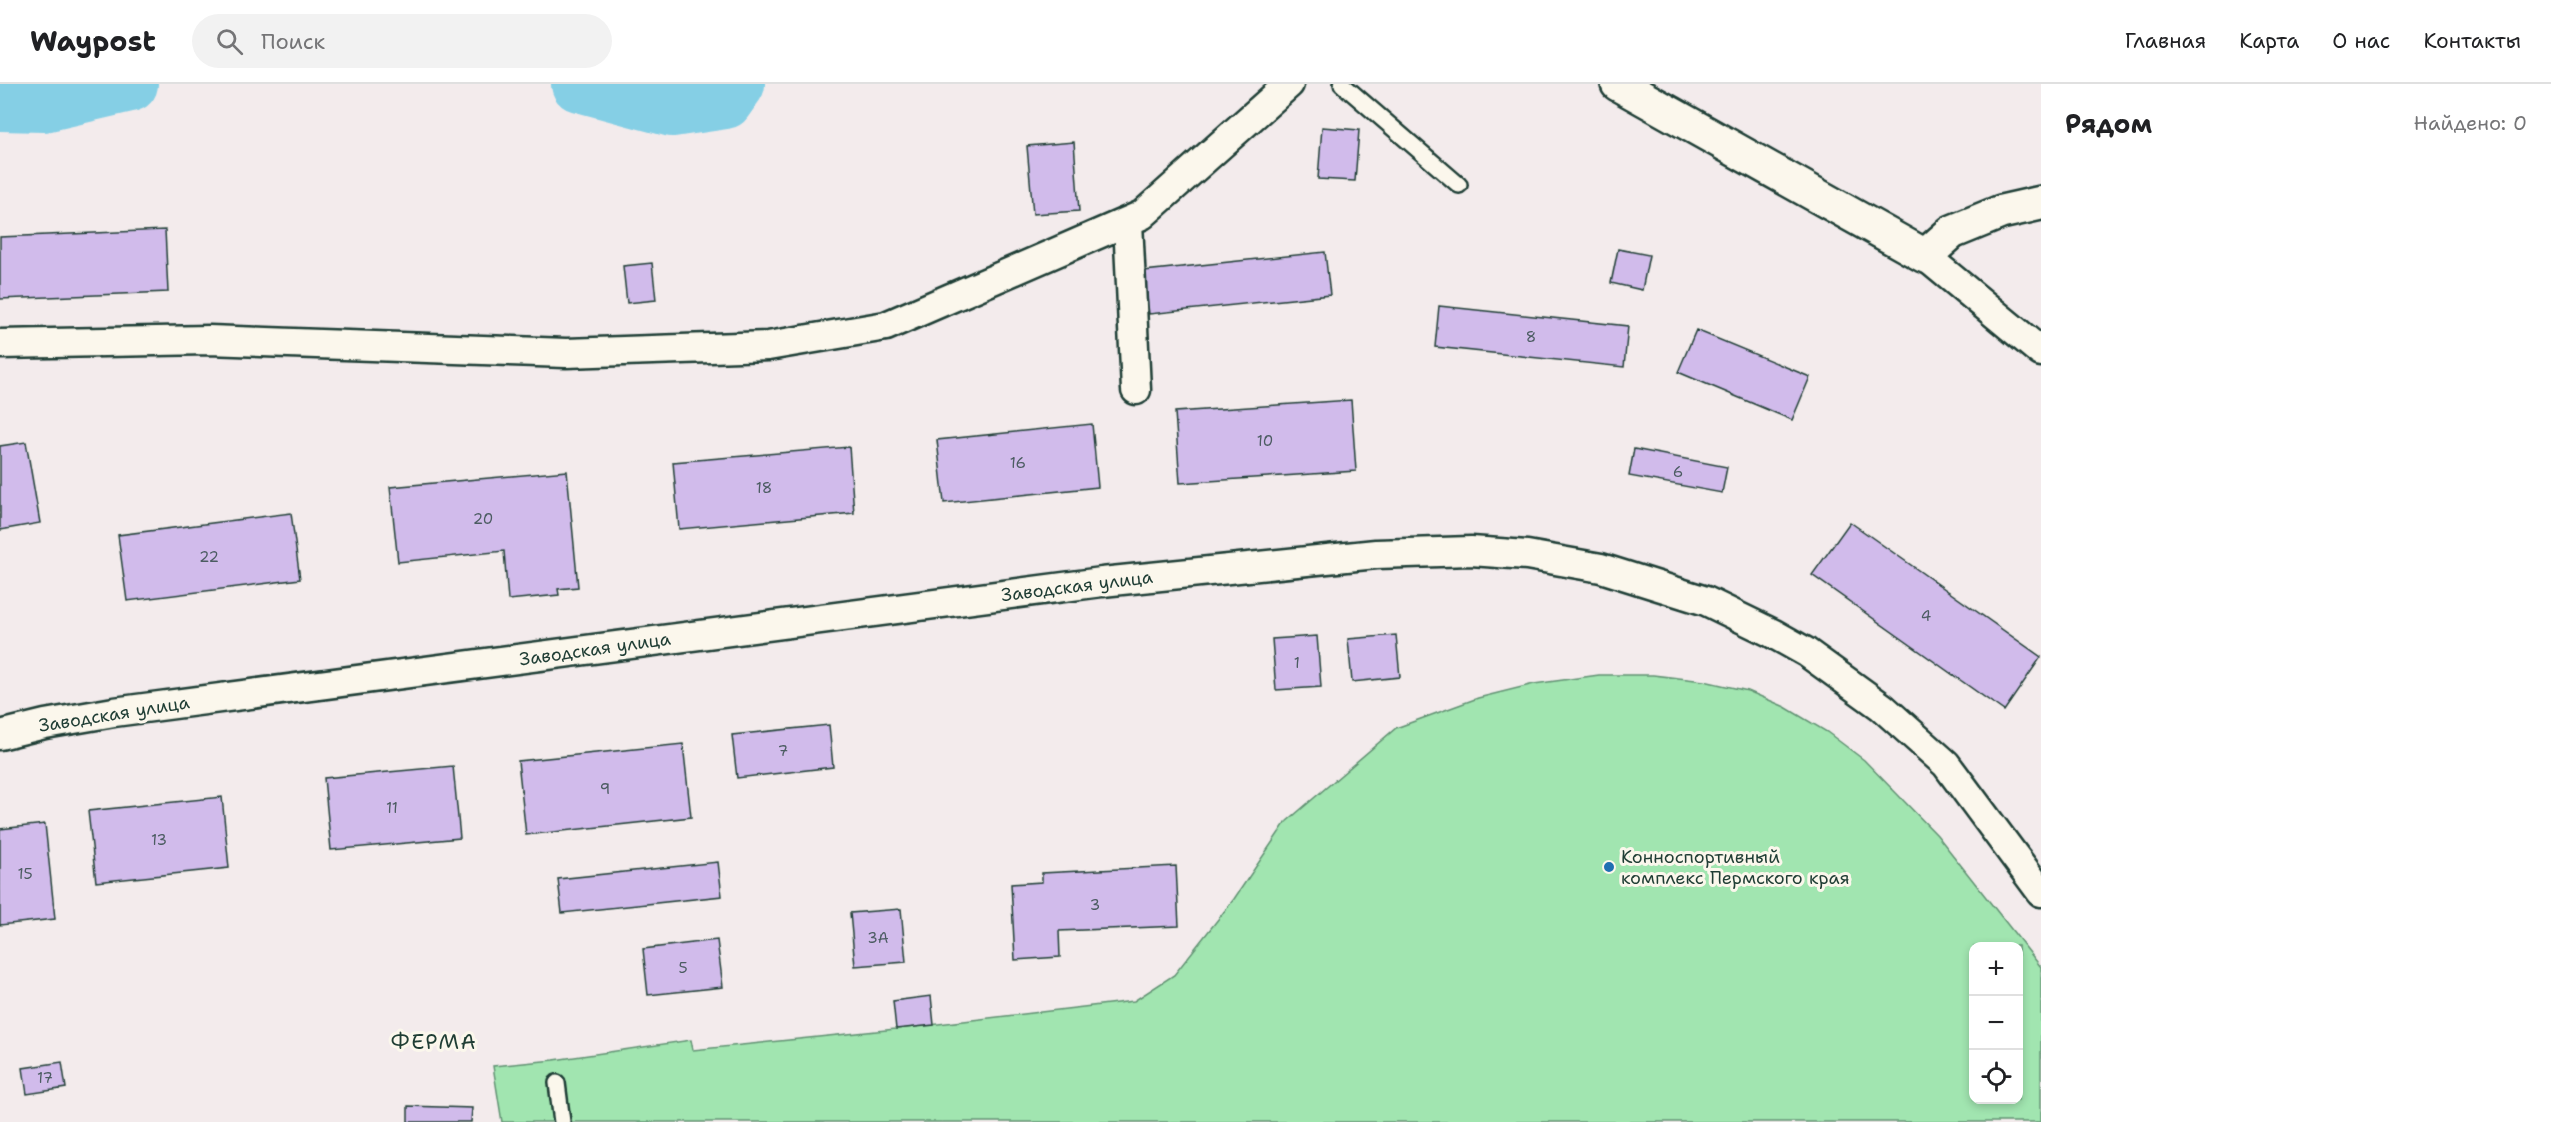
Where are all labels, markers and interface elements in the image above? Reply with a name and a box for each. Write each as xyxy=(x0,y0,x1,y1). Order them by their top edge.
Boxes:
search box xyxy=(192,14,612,68)
text: Waypost xyxy=(30,22,156,60)
icon: search xyxy=(213,25,246,58)
text: Поиск xyxy=(261,27,325,56)
text: Главная xyxy=(2125,27,2206,55)
text: Карта xyxy=(2239,27,2299,55)
text: О нас xyxy=(2332,27,2390,55)
text: Контакты xyxy=(2423,27,2521,55)
text: Рядом xyxy=(2065,106,2152,141)
text: Найдено: 0 xyxy=(2414,110,2527,136)
house number: 8 xyxy=(1526,327,1536,347)
house number: 10 xyxy=(1257,431,1273,451)
house number: 16 xyxy=(1010,453,1026,473)
house number: 6 xyxy=(1673,462,1683,482)
house number: 18 xyxy=(756,478,772,498)
house number: 20 xyxy=(473,509,493,529)
house number: 22 xyxy=(199,547,219,567)
street label: Заводская улица xyxy=(1000,565,1154,607)
house number: 4 xyxy=(1921,606,1931,626)
street label: Заводская улица xyxy=(518,627,672,671)
house number: 1 xyxy=(1294,653,1300,673)
street label: Заводская улица xyxy=(37,690,191,738)
house number: 7 xyxy=(778,741,788,761)
house number: 9 xyxy=(600,779,610,799)
house number: 11 xyxy=(386,798,398,818)
house number: 13 xyxy=(151,830,167,850)
place label: Конноспортивный комплекс Пермского края xyxy=(1621,845,1850,890)
marker: Конноспортивный комплекс Пермского края xyxy=(1602,860,1616,874)
house number: 15 xyxy=(17,864,33,884)
house number: 3 xyxy=(1090,895,1100,915)
house number: 3А xyxy=(867,928,889,948)
map controls xyxy=(1969,942,2023,1104)
button: + xyxy=(1969,942,2023,996)
house number: 5 xyxy=(678,958,688,978)
button: − xyxy=(1969,996,2023,1050)
district label: ФЕРМА xyxy=(391,1028,477,1056)
button: locate xyxy=(1969,1050,2023,1104)
house number: 17 xyxy=(37,1068,53,1088)

